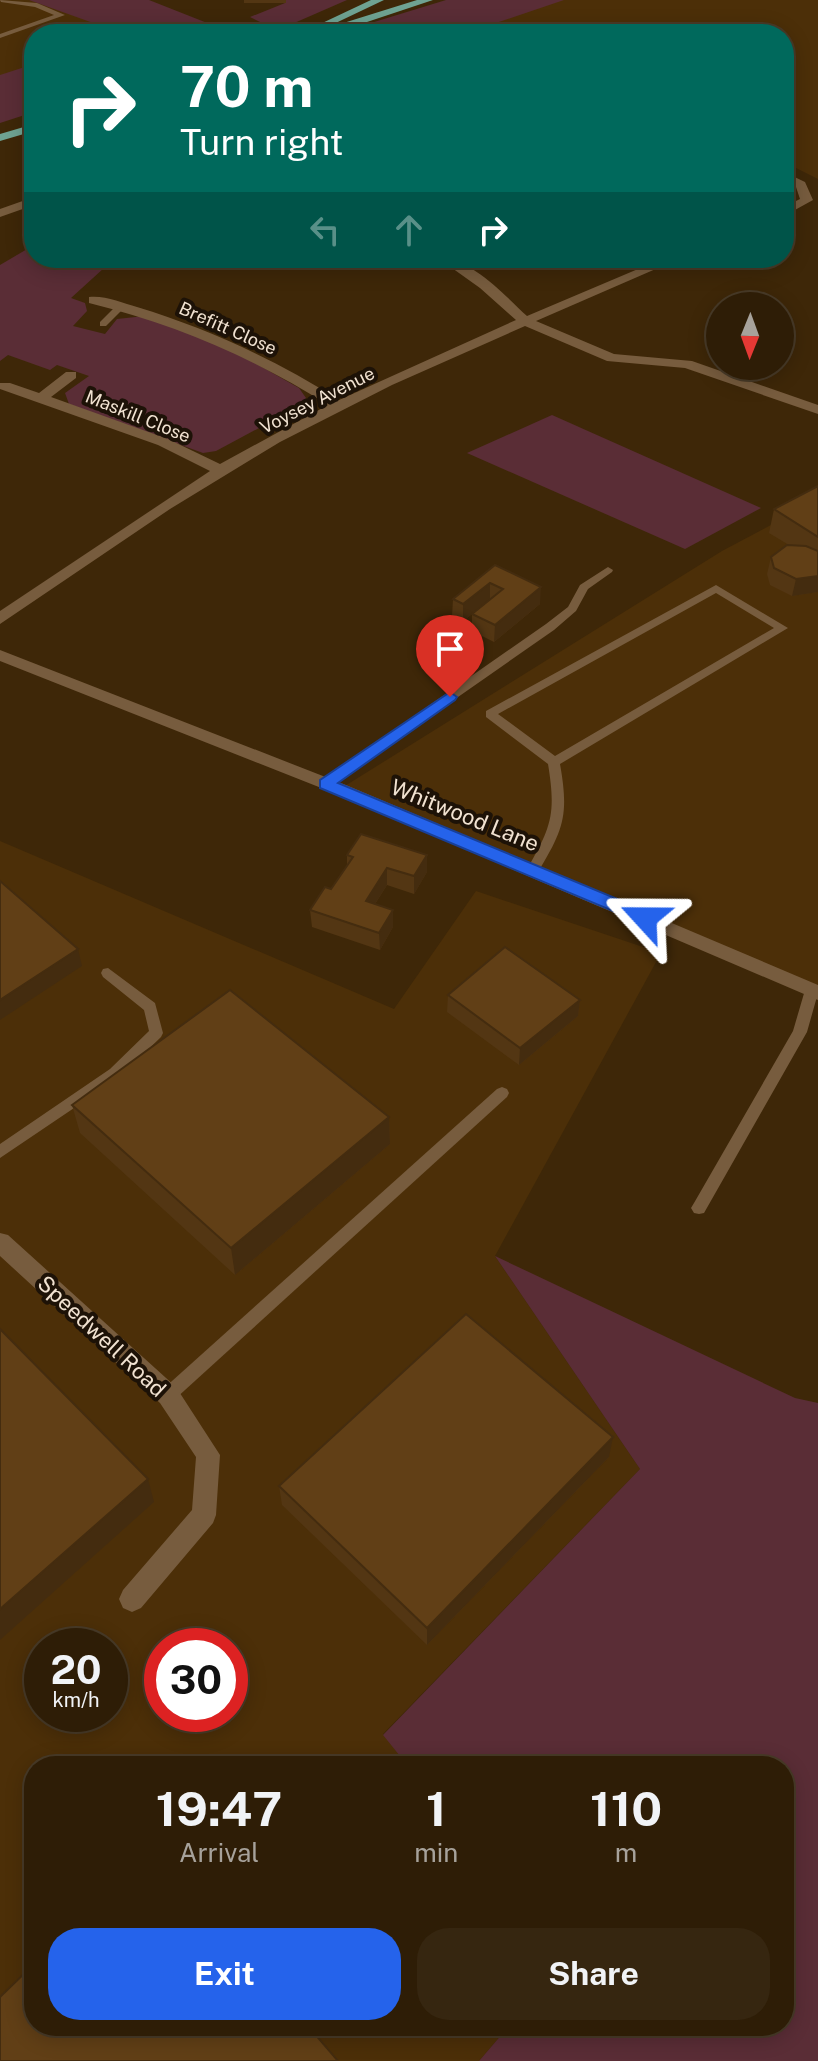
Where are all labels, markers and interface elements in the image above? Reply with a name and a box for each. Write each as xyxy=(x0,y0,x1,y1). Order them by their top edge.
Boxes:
text: 70 m xyxy=(180,54,313,120)
icon: right xyxy=(48,56,152,160)
text: Turn right xyxy=(180,121,343,163)
icon: left xyxy=(303,208,347,252)
icon: ahead xyxy=(387,208,431,252)
icon: right xyxy=(471,208,515,252)
north arrow xyxy=(706,292,794,380)
map controls xyxy=(706,292,794,380)
street label: Brefitt Close xyxy=(176,297,280,359)
street label: Voysey Avenue xyxy=(256,362,378,438)
street label: Maskill Close xyxy=(82,385,194,447)
pin xyxy=(416,615,484,697)
icon: arrive xyxy=(428,627,472,671)
street label: Whitwood Lane xyxy=(387,773,543,857)
position arrow xyxy=(603,876,687,960)
street label: Speedwell Road xyxy=(33,1270,171,1402)
speed limit sign: 30 xyxy=(144,1628,248,1732)
text: 20 xyxy=(50,1646,102,1693)
text: km/h xyxy=(52,1688,100,1712)
text: 19:47 xyxy=(156,1780,282,1837)
text: 1 xyxy=(426,1780,446,1837)
text: 110 xyxy=(590,1780,662,1837)
text: Arrival xyxy=(179,1837,259,1868)
text: min xyxy=(414,1837,458,1868)
text: m xyxy=(615,1837,637,1868)
button: Exit xyxy=(48,1928,401,2020)
button: Share xyxy=(417,1928,770,2020)

